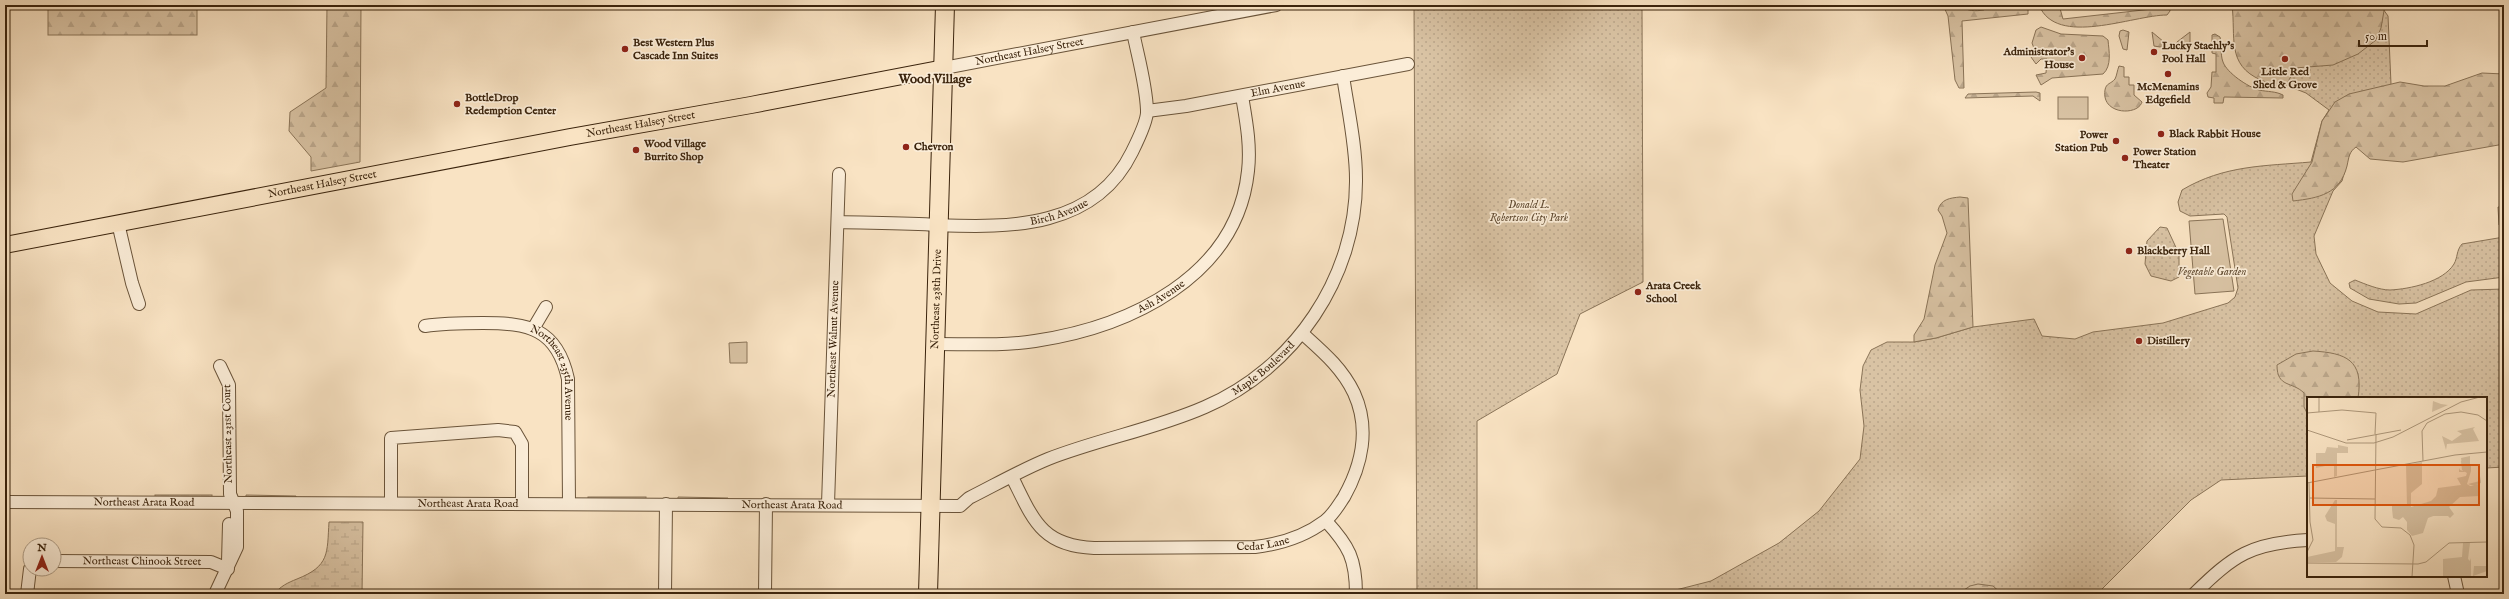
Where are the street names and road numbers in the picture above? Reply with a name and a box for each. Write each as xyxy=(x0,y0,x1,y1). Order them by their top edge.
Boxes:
street label: Northeast Halsey Street xyxy=(974,35,1085,69)
street label: Elm Avenue xyxy=(1250,77,1306,101)
street label: Northeast Halsey Street xyxy=(585,108,696,141)
street label: Northeast Halsey Street xyxy=(267,167,378,202)
street label: Birch Avenue xyxy=(1029,196,1091,229)
street label: Northeast 238th Drive xyxy=(928,249,945,349)
street label: Ash Avenue xyxy=(1134,277,1188,317)
street label: Northeast Walnut Avenue xyxy=(825,280,842,398)
street label: Northeast 235th Avenue xyxy=(528,322,575,421)
street label: Maple Boulevard xyxy=(1229,339,1298,399)
street label: Northeast 231st Court xyxy=(220,384,236,484)
street label: Northeast Arata Road xyxy=(94,495,195,510)
street label: Northeast Arata Road xyxy=(418,497,519,511)
street label: Northeast Arata Road xyxy=(742,498,843,513)
street label: Cedar Lane xyxy=(1236,533,1291,554)
street label: Northeast Chinook Street xyxy=(83,554,202,569)

